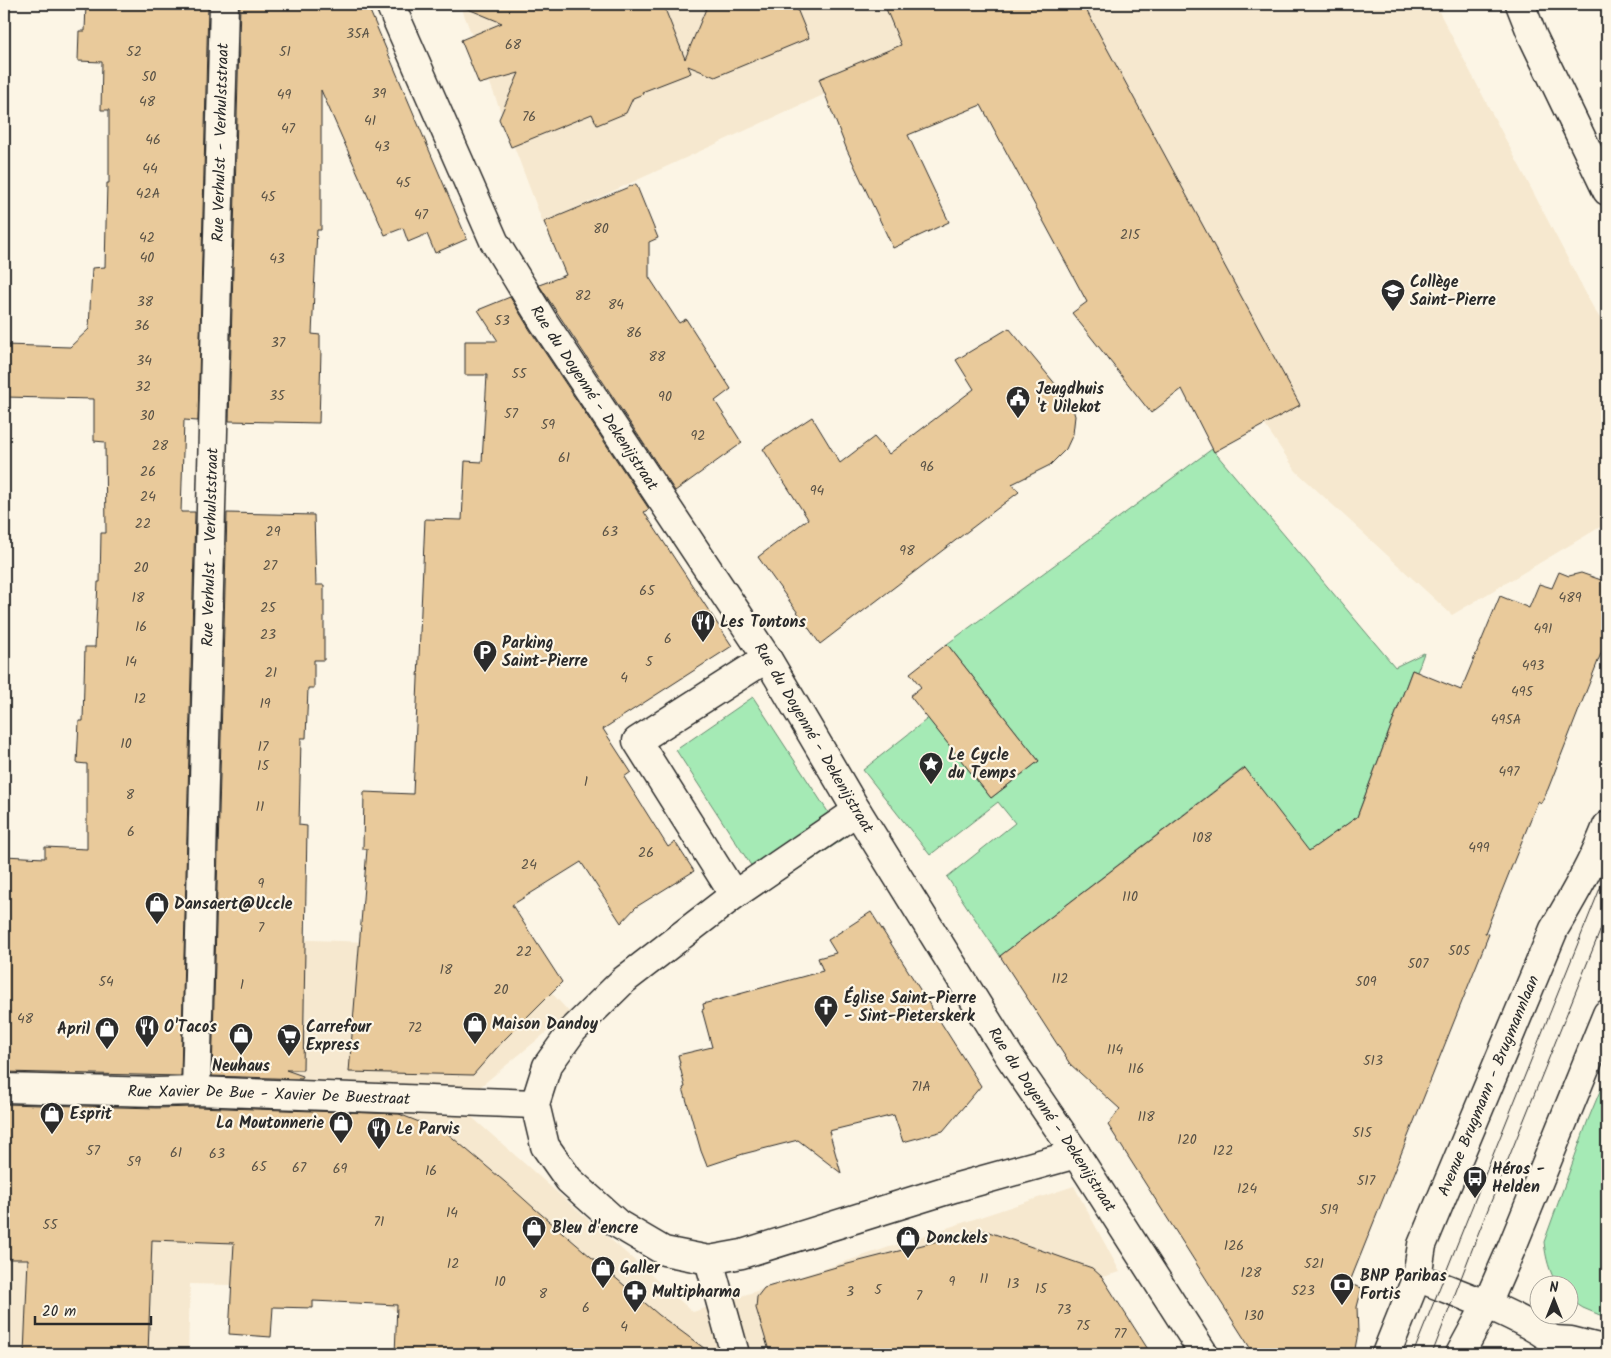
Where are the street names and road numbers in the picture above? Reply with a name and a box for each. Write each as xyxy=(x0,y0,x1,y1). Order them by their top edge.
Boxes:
street label: Rue Verhulst - Verhulststraat xyxy=(205,42,236,242)
street label: Rue du Doyenné - Dekenijstraat xyxy=(524,300,665,496)
street label: Rue Verhulst - Verhulststraat xyxy=(195,447,225,647)
street label: Rue du Doyenné - Dekenijstraat xyxy=(748,638,881,839)
street label: Avenue Brugmann - Brugmannlaan xyxy=(1431,971,1546,1200)
street label: Rue du Doyenné - Dekenijstraat xyxy=(982,1022,1123,1218)
street label: Rue Xavier De Bue - Xavier De Buestraat xyxy=(127,1078,411,1112)

